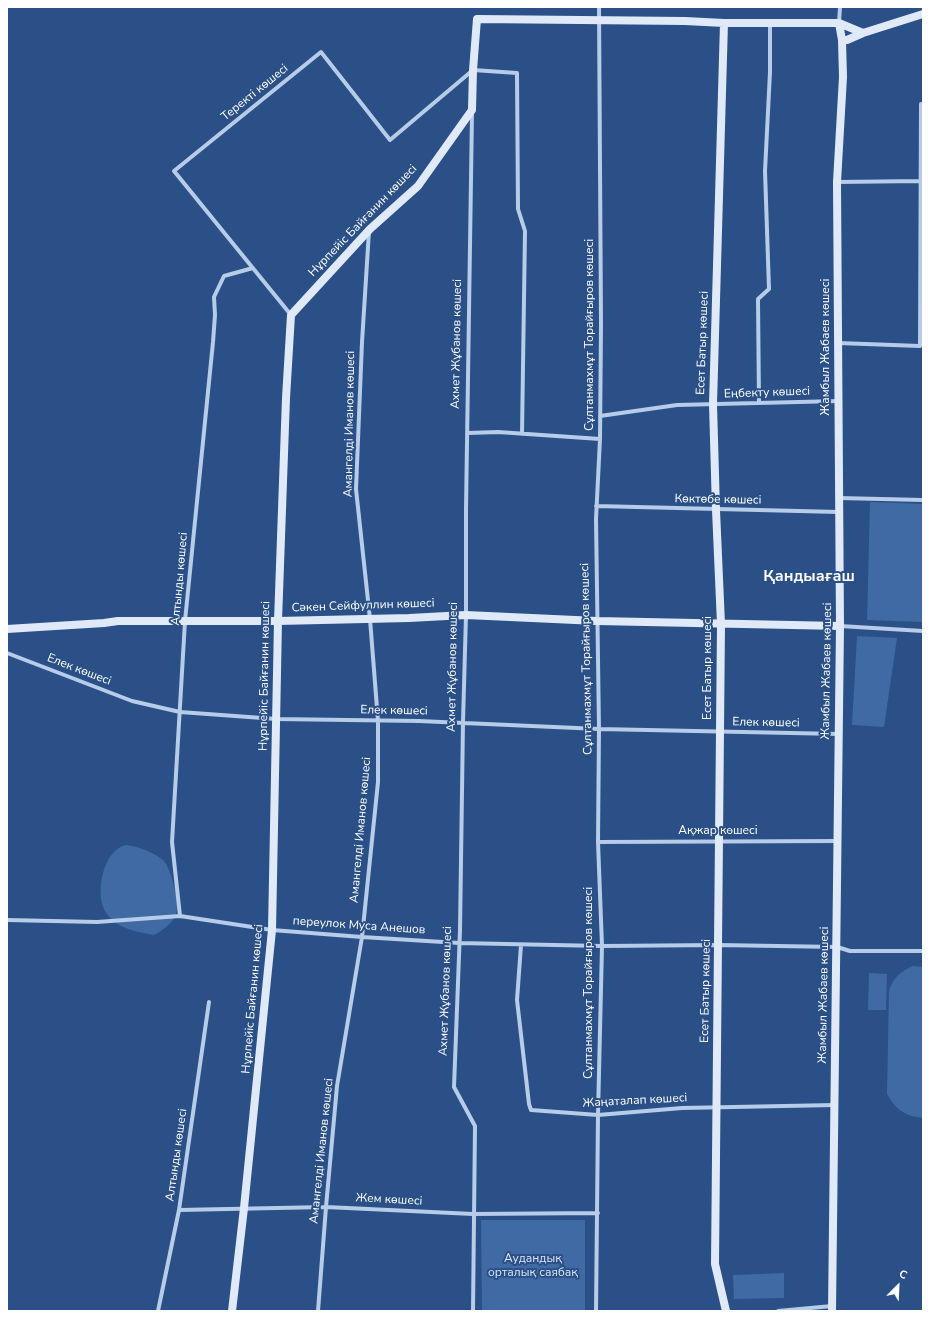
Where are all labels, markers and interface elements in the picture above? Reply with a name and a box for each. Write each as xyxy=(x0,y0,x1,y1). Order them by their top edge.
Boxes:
street label: Теректі көшесі xyxy=(219,62,291,124)
street label: Нұрпейіс Байғанин көшесі xyxy=(306,162,420,280)
street label: Сұлтанмахмұт Торайғыров көшесі xyxy=(583,239,597,431)
street label: Ахмет Жұбанов көшесі xyxy=(449,279,465,409)
street label: Жамбыл Жабаев көшесі xyxy=(819,279,833,415)
street label: Есет Батыр көшесі xyxy=(694,291,712,395)
street label: Амангелді Иманов көшесі xyxy=(342,351,358,497)
street label: Еңбекту көшесі xyxy=(724,384,810,402)
street label: Көктөбе көшесі xyxy=(674,492,762,508)
street label: Алтынды көшесі xyxy=(169,532,191,626)
street label: Сұлтанмахмұт Торайғыров көшесі xyxy=(578,563,596,755)
district label: Қандыағаш xyxy=(763,567,855,587)
street label: Сәкен Сейфуллин көшесі xyxy=(291,596,435,616)
street label: Нұрпейіс Байғанин көшесі xyxy=(256,601,274,751)
street label: Ахмет Жұбанов көшесі xyxy=(445,602,461,732)
street label: Жамбыл Жабаев көшесі xyxy=(819,602,835,740)
street label: Есет Батыр көшесі xyxy=(701,616,715,720)
street label: Елек көшесі xyxy=(45,651,113,689)
street label: Елек көшесі xyxy=(360,703,428,719)
street label: Елек көшесі xyxy=(732,715,800,731)
street label: Амангелді Иманов көшесі xyxy=(347,756,375,904)
street label: Ақжар көшесі xyxy=(678,824,758,838)
street label: Сұлтанмахмұт Торайғыров көшесі xyxy=(582,887,596,1079)
street label: переулок Муса Анешов xyxy=(292,914,426,938)
street label: Нұрпейіс Байғанин көшесі xyxy=(239,924,267,1074)
street label: Ахмет Жұбанов көшесі xyxy=(437,926,455,1056)
street label: Жамбыл Жабаев көшесі xyxy=(816,926,832,1064)
street label: Есет Батыр көшесі xyxy=(698,939,714,1043)
street label: Амангелді Иманов көшесі xyxy=(307,1077,337,1225)
street label: Жаңаталап көшесі xyxy=(582,1091,688,1111)
street label: Алтынды көшесі xyxy=(163,1108,191,1202)
street label: Жем көшесі xyxy=(355,1191,423,1209)
park label: Аудандық орталық саябақ xyxy=(488,1252,578,1280)
north arrow xyxy=(878,1266,918,1306)
text: С xyxy=(897,1266,910,1283)

